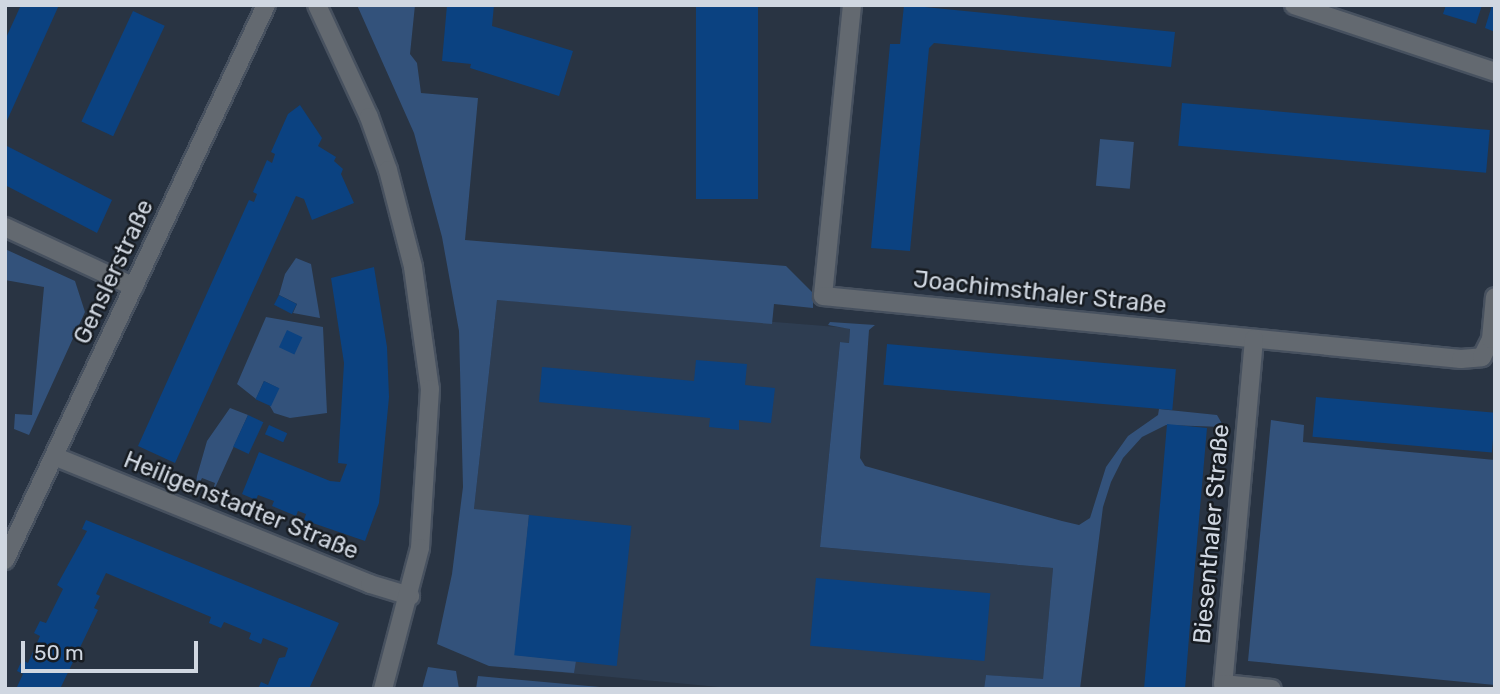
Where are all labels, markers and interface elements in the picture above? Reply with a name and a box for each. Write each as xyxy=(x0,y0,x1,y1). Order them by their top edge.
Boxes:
street label: Genslerstraße xyxy=(68,195,160,349)
street label: Joachimsthaler Straße xyxy=(912,265,1168,321)
street label: Biesenthaler Straße xyxy=(1188,423,1236,645)
street label: Heiligenstadter Straße xyxy=(119,446,363,566)
scale bar xyxy=(24,628,201,672)
text: 50 m xyxy=(34,640,84,665)

